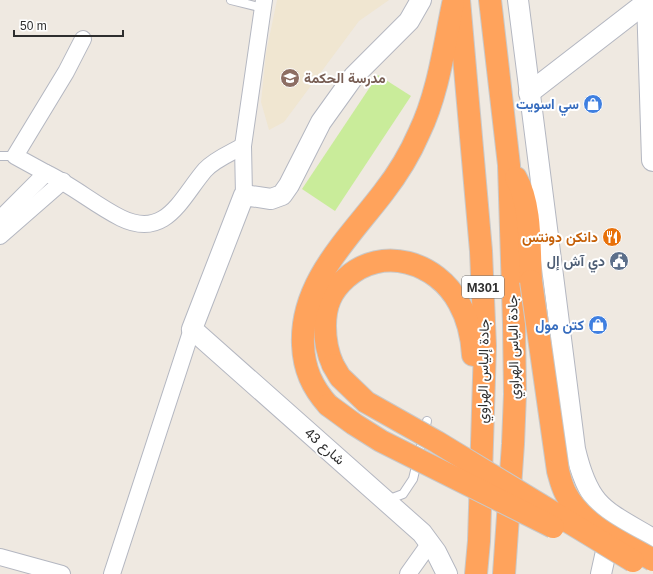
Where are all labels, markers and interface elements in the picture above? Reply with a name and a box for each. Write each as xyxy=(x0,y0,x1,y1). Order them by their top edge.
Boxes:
scale bar xyxy=(14,12,123,38)
text: 50 m xyxy=(20,19,47,33)
school or university icon: مدرسة الحكمة xyxy=(279,67,301,89)
place label: مدرسة الحكمة xyxy=(304,70,386,87)
shop icon: سي اسويت xyxy=(582,93,604,115)
place label: سي اسويت xyxy=(516,96,579,116)
restaurant icon: دانكن دونتس xyxy=(601,226,623,248)
place label: دانكن دونتس xyxy=(522,229,598,246)
public building icon: دي آش إل xyxy=(608,250,630,272)
place label: دي آش إل xyxy=(547,253,605,273)
road number: M301 xyxy=(462,276,504,298)
street label: جادة الياس الهراوي xyxy=(504,294,526,399)
shop icon: كتن مول xyxy=(587,314,609,336)
place label: كتن مول xyxy=(535,317,584,334)
street label: جادة إلياس الهراوي xyxy=(474,319,496,424)
street label: شارع 43 xyxy=(300,424,348,470)

